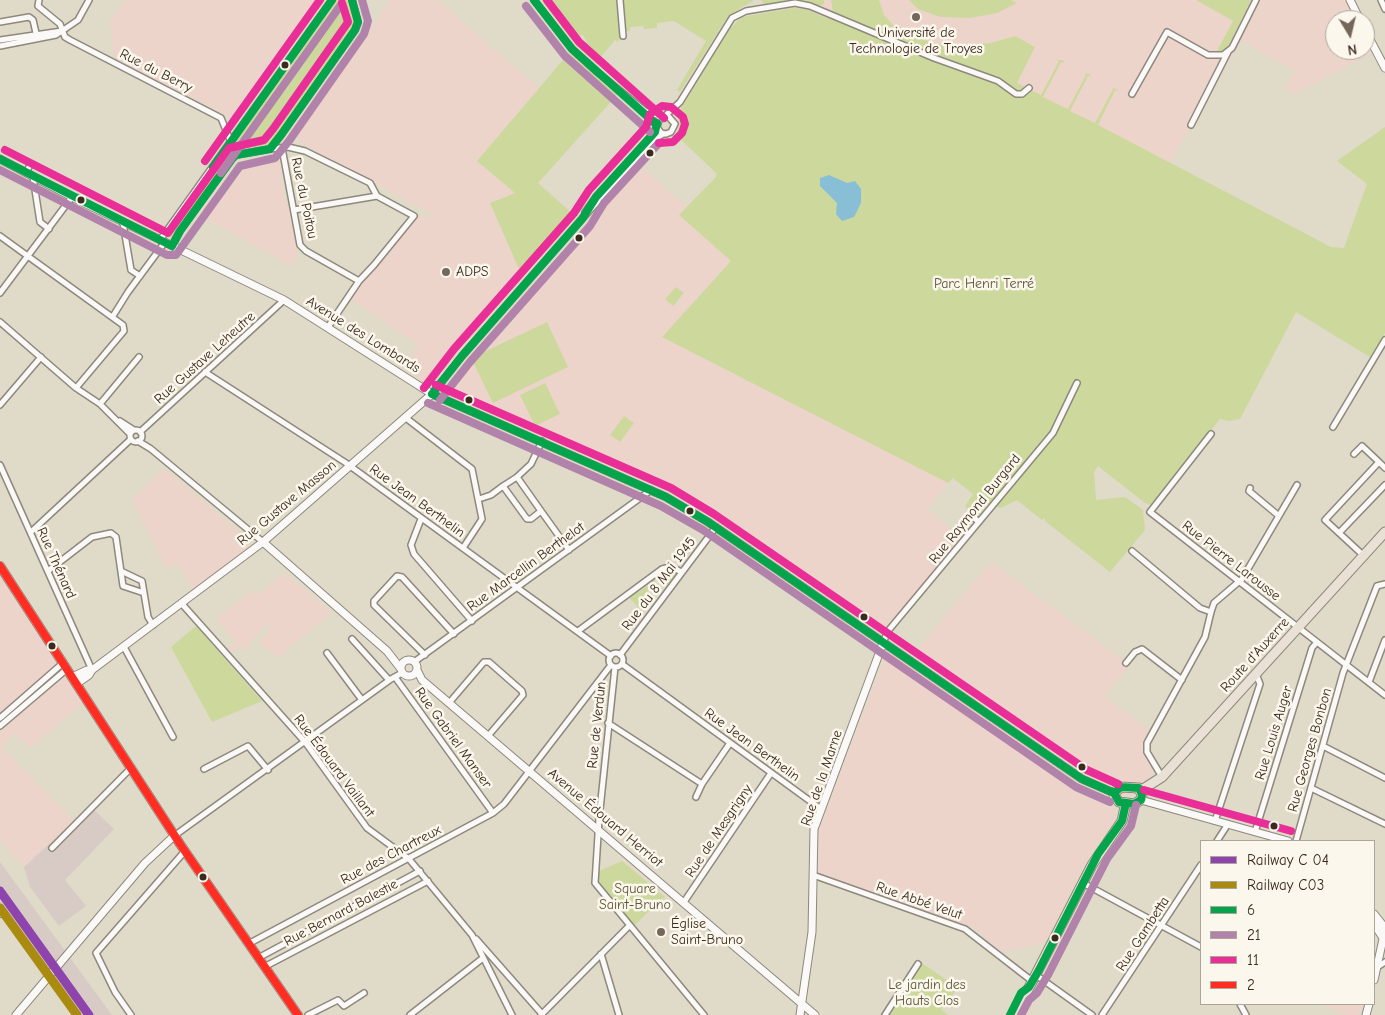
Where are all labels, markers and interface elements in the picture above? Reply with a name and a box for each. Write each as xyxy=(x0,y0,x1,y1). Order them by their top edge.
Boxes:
north arrow xyxy=(1325,10,1375,60)
marker: Université de Technologie de Troyes xyxy=(910,11,922,23)
place label: Université de Technologie de Troyes xyxy=(849,25,983,58)
text: N xyxy=(1346,40,1358,58)
street label: Rue du Berry xyxy=(117,45,195,97)
unlabelled marker xyxy=(280,60,290,70)
unlabelled marker xyxy=(645,148,655,158)
street label: Rue du Poitou xyxy=(287,156,321,240)
unlabelled marker xyxy=(76,195,86,205)
unlabelled marker xyxy=(574,233,584,243)
place label: ADPS xyxy=(456,264,489,280)
marker: ADPS xyxy=(440,266,452,278)
park label: Parc Henri Terré xyxy=(934,276,1034,292)
street label: Avenue des Lombards xyxy=(303,293,423,377)
street label: Rue Gustave Leheutre xyxy=(151,308,259,408)
unlabelled marker xyxy=(464,395,474,405)
street label: Rue Raymond Burgard xyxy=(926,451,1024,567)
street label: Rue Gustave Masson xyxy=(234,457,340,549)
street label: Rue Jean Berthelin xyxy=(366,461,468,541)
unlabelled marker xyxy=(685,506,695,516)
street label: Rue Pierre Larousse xyxy=(1178,517,1284,605)
street label: Rue Marcellin Berthelot xyxy=(464,519,588,615)
street label: Rue Thénard xyxy=(33,525,79,601)
street label: Rue du 8 Mai 1945 xyxy=(618,534,700,634)
unlabelled marker xyxy=(859,612,869,622)
street label: Route d'Auxerre xyxy=(1217,614,1293,696)
unlabelled marker xyxy=(47,641,57,651)
street label: Rue de Verdun xyxy=(584,681,610,769)
street label: Rue Gabriel Manser xyxy=(411,684,495,792)
street label: Rue Louis Auger xyxy=(1252,684,1296,782)
street label: Rue Georges Bonbon xyxy=(1284,686,1336,814)
street label: Rue Jean Berthelin xyxy=(701,705,803,785)
street label: Rue Édouard Vaillant xyxy=(290,711,378,821)
street label: Rue de la Marne xyxy=(798,728,846,828)
unlabelled marker xyxy=(1077,762,1087,772)
street label: Avenue Édouard Herriot xyxy=(544,765,666,871)
street label: Rue de Mesgrigny xyxy=(682,781,756,881)
unlabelled marker xyxy=(1269,821,1279,831)
street label: Rue des Chartreux xyxy=(338,822,444,888)
legend xyxy=(1200,840,1375,1005)
text: Railway C 04 xyxy=(1247,851,1329,869)
unlabelled marker xyxy=(198,872,208,882)
street label: Rue Bernard Balestie xyxy=(281,876,401,950)
text: Railway C03 xyxy=(1247,876,1324,894)
street label: Rue Abbé Velut xyxy=(874,878,964,924)
park label: Square Saint-Bruno xyxy=(599,881,671,914)
street label: Rue Gambetta xyxy=(1113,894,1173,974)
text: 6 xyxy=(1247,901,1255,919)
place label: Église Saint-Bruno xyxy=(671,916,743,949)
marker: Église Saint-Bruno xyxy=(655,926,667,938)
text: 21 xyxy=(1247,926,1261,944)
unlabelled marker xyxy=(1050,933,1060,943)
text: 11 xyxy=(1247,951,1259,969)
text: 2 xyxy=(1247,976,1255,994)
park label: Le jardin des Hauts Clos xyxy=(888,977,966,1010)

